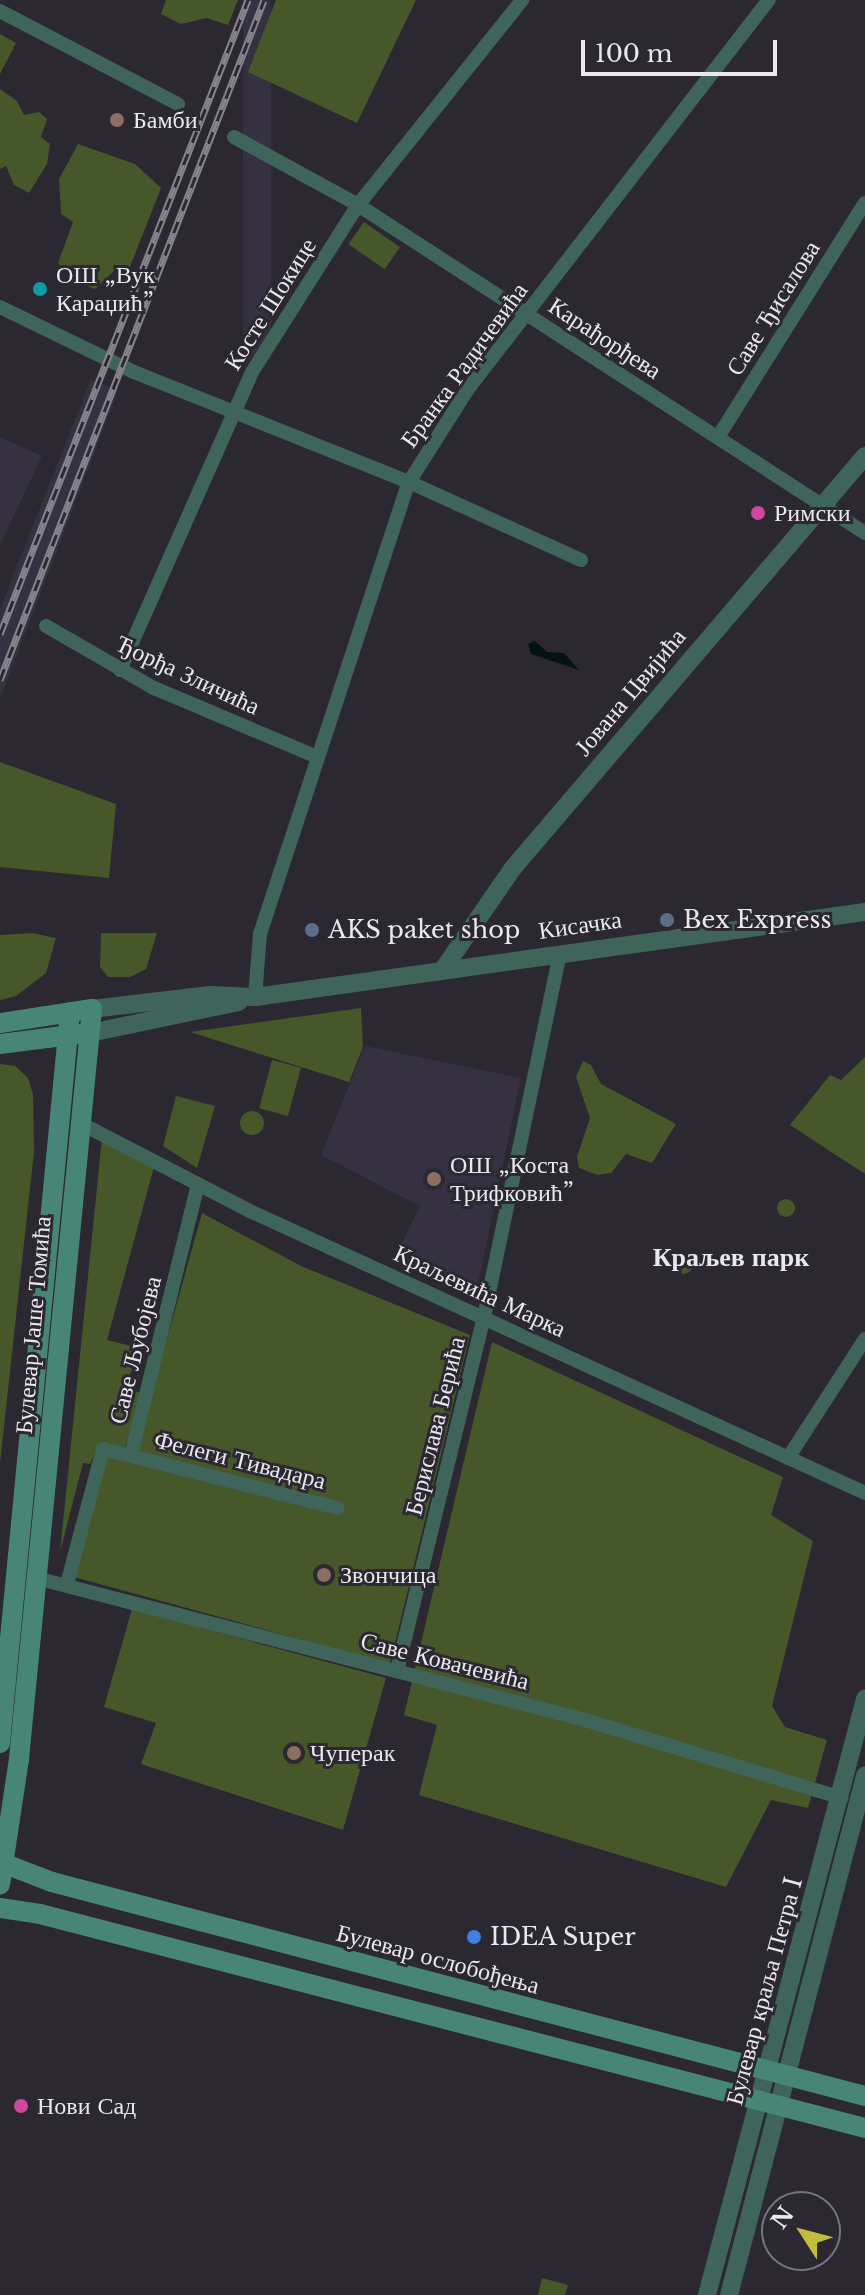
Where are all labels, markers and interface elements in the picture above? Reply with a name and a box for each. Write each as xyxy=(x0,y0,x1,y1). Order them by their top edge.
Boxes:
scale bar xyxy=(585,24,781,74)
text: 100 m xyxy=(595,39,673,68)
place label: Бамби xyxy=(133,106,198,134)
marker: Бамби xyxy=(108,111,126,129)
street label: Косте Шокице xyxy=(218,233,322,375)
street label: Саве Ђисалова xyxy=(720,235,826,381)
place label: ОШ „Вук Караџић” xyxy=(56,261,155,317)
street label: Бранка Радичевића xyxy=(395,277,533,453)
marker: ОШ „Вук Караџић” xyxy=(31,280,49,298)
street label: Карађорђева xyxy=(543,291,667,385)
place label: Римски xyxy=(774,499,851,527)
marker: Римски xyxy=(749,504,767,522)
street label: Јована Цвијића xyxy=(568,623,692,761)
street label: Ђорђа Зличића xyxy=(112,629,264,721)
street label: Кисачка xyxy=(537,905,623,945)
place label: Bex Express xyxy=(683,906,832,934)
marker: Bex Express xyxy=(658,911,676,929)
place label: AKS paket shop xyxy=(328,916,520,944)
marker: AKS paket shop xyxy=(303,921,321,939)
place label: ОШ „Коста Трифковић” xyxy=(450,1151,573,1207)
marker: ОШ „Коста Трифковић” xyxy=(425,1170,443,1188)
street label: Булевар Јаше Томића xyxy=(9,1215,57,1435)
street label: Краљевића Марка xyxy=(389,1239,571,1343)
district label: Краљев парк xyxy=(653,1242,809,1274)
street label: Саве Љубојева xyxy=(103,1273,167,1427)
street label: Берислава Берића xyxy=(399,1334,471,1518)
street label: Фелеги Тивадара xyxy=(151,1425,329,1495)
place label: Звончица xyxy=(340,1561,436,1589)
marker: Звончица xyxy=(315,1566,333,1584)
street label: Саве Ковачевића xyxy=(358,1626,532,1696)
place label: Чуперак xyxy=(310,1739,395,1767)
marker: Чуперак xyxy=(285,1744,303,1762)
street label: Булевар краља Петра I xyxy=(720,1874,808,2108)
street label: Булевар ослобођења xyxy=(333,1918,543,2000)
place label: IDEA Super xyxy=(490,1923,637,1951)
marker: IDEA Super xyxy=(465,1928,483,1946)
place label: Нови Сад xyxy=(37,2092,136,2120)
marker: Нови Сад xyxy=(12,2097,30,2115)
north arrow xyxy=(761,2191,841,2271)
text: N xyxy=(766,2201,800,2234)

